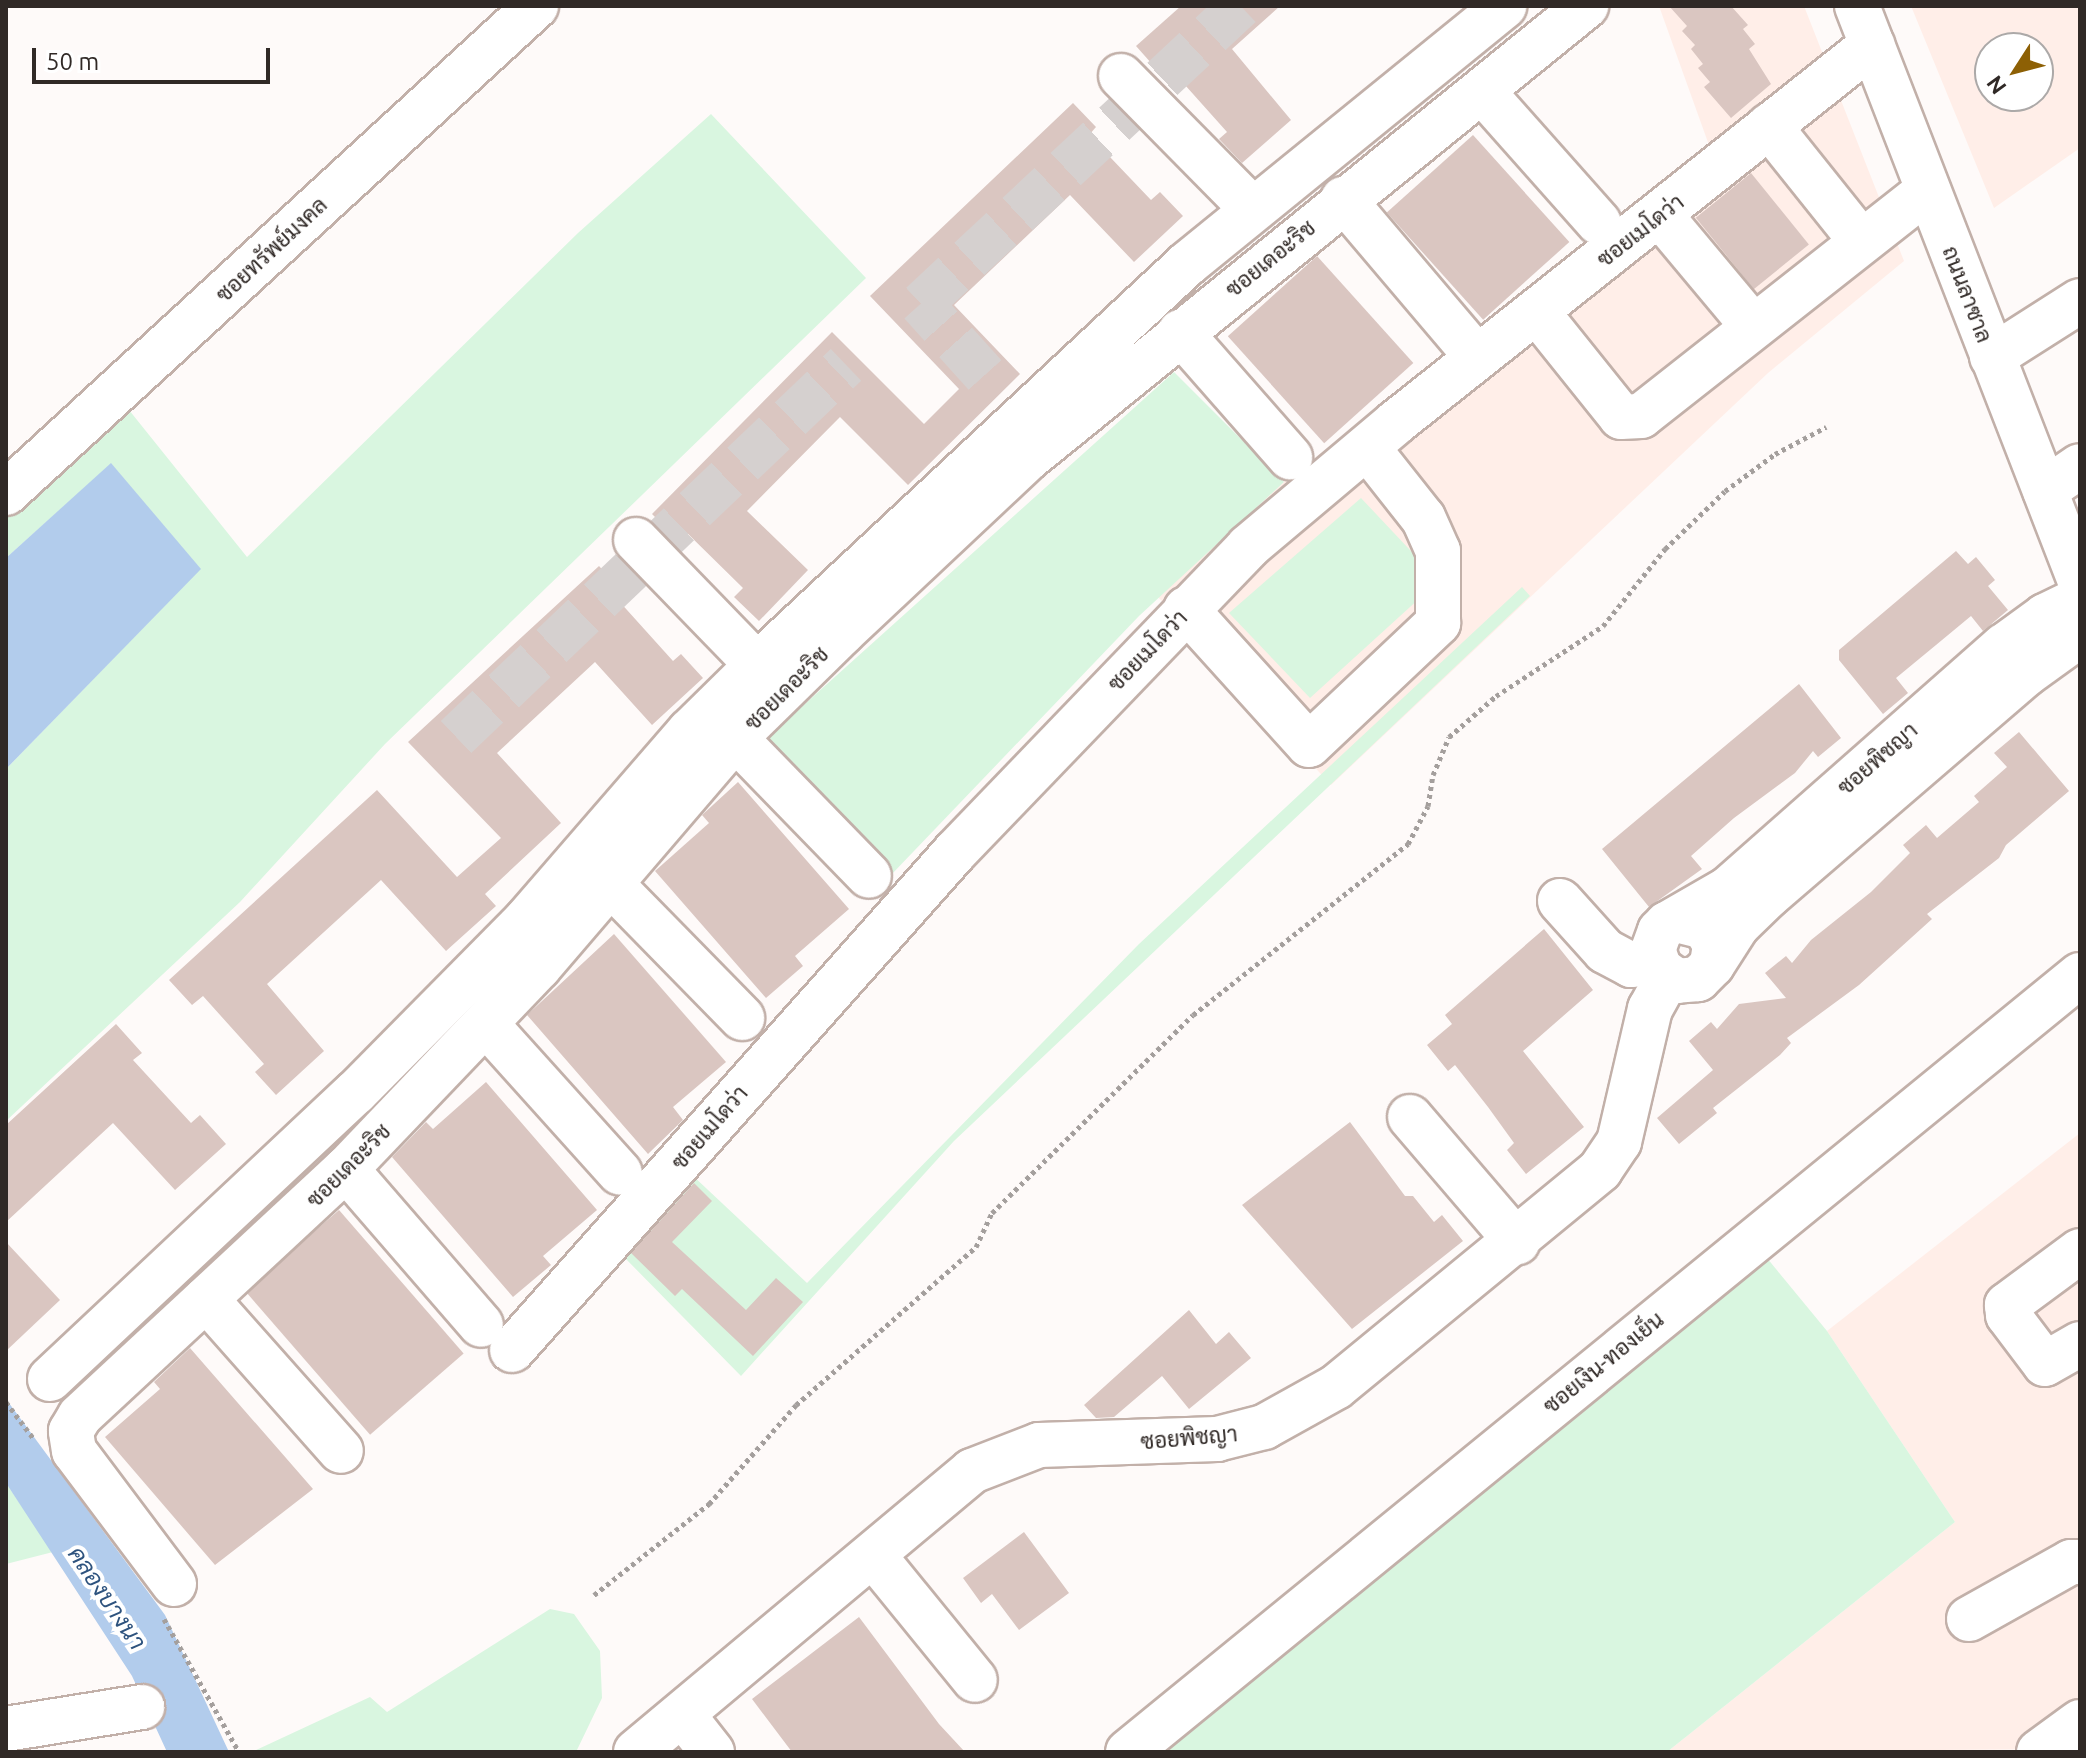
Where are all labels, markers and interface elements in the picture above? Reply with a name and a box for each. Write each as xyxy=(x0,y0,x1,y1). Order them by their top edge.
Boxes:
scale bar xyxy=(36,32,274,82)
north arrow xyxy=(1974,32,2054,112)
text: 50 m xyxy=(46,48,99,75)
text: N xyxy=(1981,71,2011,99)
street label: ซอยเมโดว่า xyxy=(1591,188,1689,272)
street label: ซอยทรัพย์มงคล xyxy=(210,191,332,307)
street label: ซอยเดอะริช xyxy=(1220,214,1320,302)
street label: ถนนลาซาล xyxy=(1938,242,1998,346)
street label: ซอยเมโดว่า xyxy=(1102,604,1192,696)
street label: ซอยเดอะริช xyxy=(739,641,833,735)
street label: ซอยพิชญา xyxy=(1832,716,1922,800)
street label: ซอยเมโดว่า xyxy=(665,1080,753,1174)
street label: ซอยเดอะริช xyxy=(301,1118,395,1212)
street label: ซอยเงิน-ทองเย็น xyxy=(1538,1305,1668,1419)
street label: ซอยพิชญา xyxy=(1139,1420,1239,1454)
water label: คลองบางนา xyxy=(62,1541,152,1655)

